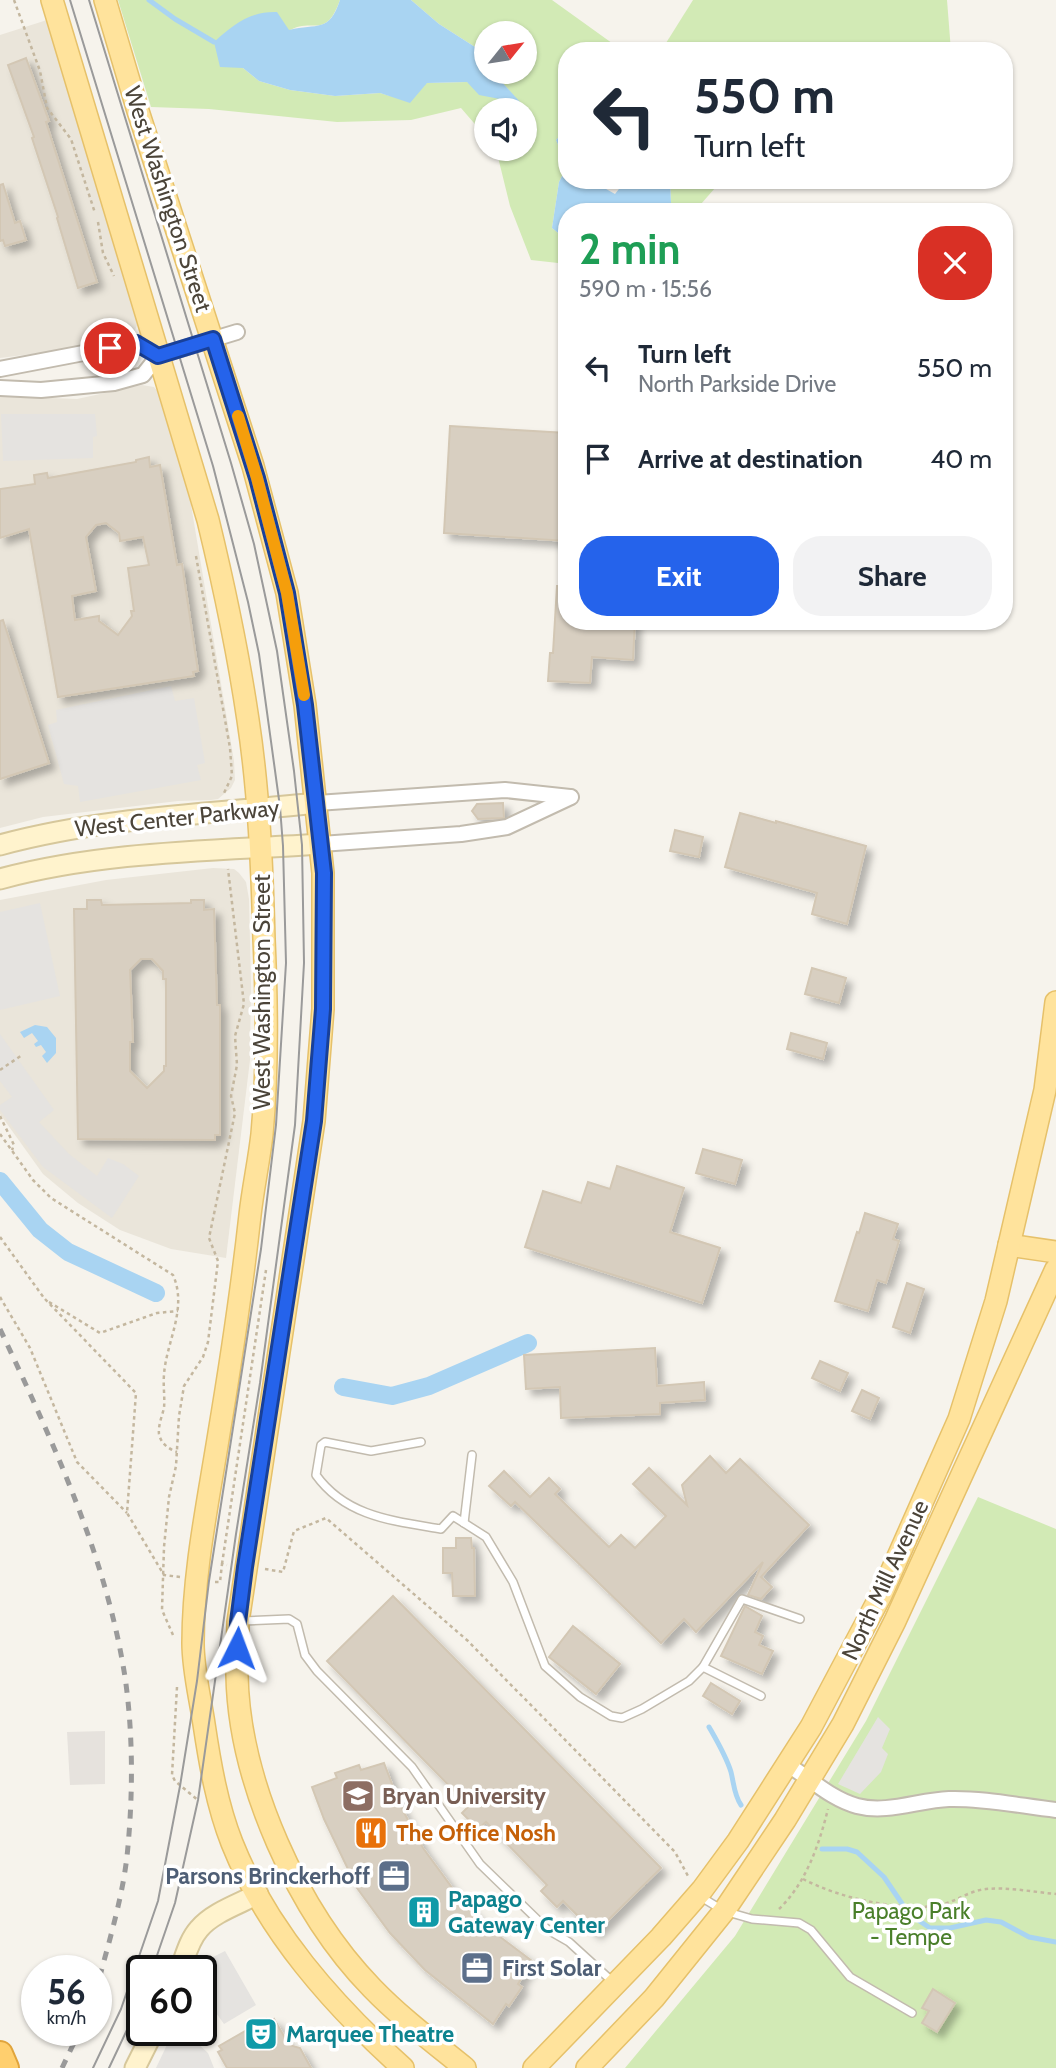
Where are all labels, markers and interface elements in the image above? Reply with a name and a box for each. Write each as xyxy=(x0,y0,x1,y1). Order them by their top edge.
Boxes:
north arrow xyxy=(474,21,537,84)
map controls xyxy=(474,21,537,161)
text: 550 m xyxy=(694,66,835,125)
icon: left xyxy=(579,70,670,161)
street label: West Washington Street xyxy=(118,83,218,316)
button: sound xyxy=(474,98,537,161)
text: Turn left xyxy=(694,126,805,165)
text: 2 min xyxy=(579,223,680,275)
button: close xyxy=(918,226,992,300)
text: 590 m · 15:56 xyxy=(579,275,712,303)
pin xyxy=(80,318,140,378)
icon: arrive xyxy=(91,329,129,367)
text: Turn left xyxy=(638,338,731,370)
icon: left xyxy=(579,349,617,387)
text: 550 m xyxy=(917,352,992,384)
text: North Parkside Drive xyxy=(638,370,836,398)
icon: arrive xyxy=(579,440,617,478)
text: Arrive at destination xyxy=(638,443,863,475)
text: 40 m xyxy=(930,443,992,475)
button: Exit xyxy=(579,536,779,616)
button: Share xyxy=(793,536,992,616)
street label: West Center Parkway xyxy=(73,793,281,843)
street label: West Washington Street xyxy=(248,874,276,1110)
street label: North Mill Avenue xyxy=(836,1495,934,1665)
position arrow xyxy=(200,1611,274,1685)
school or university icon: Bryan University xyxy=(339,1777,377,1815)
place label: Bryan University xyxy=(382,1782,547,1810)
restaurant icon: The Office Nosh xyxy=(352,1814,390,1852)
place label: The Office Nosh xyxy=(396,1819,556,1847)
office icon: Parsons Brinckerhoff xyxy=(375,1857,413,1895)
place label: Parsons Brinckerhoff xyxy=(165,1862,370,1890)
place label: Papago Gateway Center xyxy=(448,1885,605,1939)
building icon: Papago Gateway Center xyxy=(405,1893,443,1931)
park label: Papago Park - Tempe xyxy=(852,1897,971,1951)
office icon: First Solar xyxy=(458,1949,496,1987)
place label: First Solar xyxy=(502,1954,602,1982)
speed limit sign: 60 xyxy=(126,1955,217,2046)
text: 56 xyxy=(47,1970,86,2013)
text: km/h xyxy=(47,2007,86,2029)
theatre icon: Marquee Theatre xyxy=(242,2015,280,2053)
place label: Marquee Theatre xyxy=(286,2020,454,2048)

